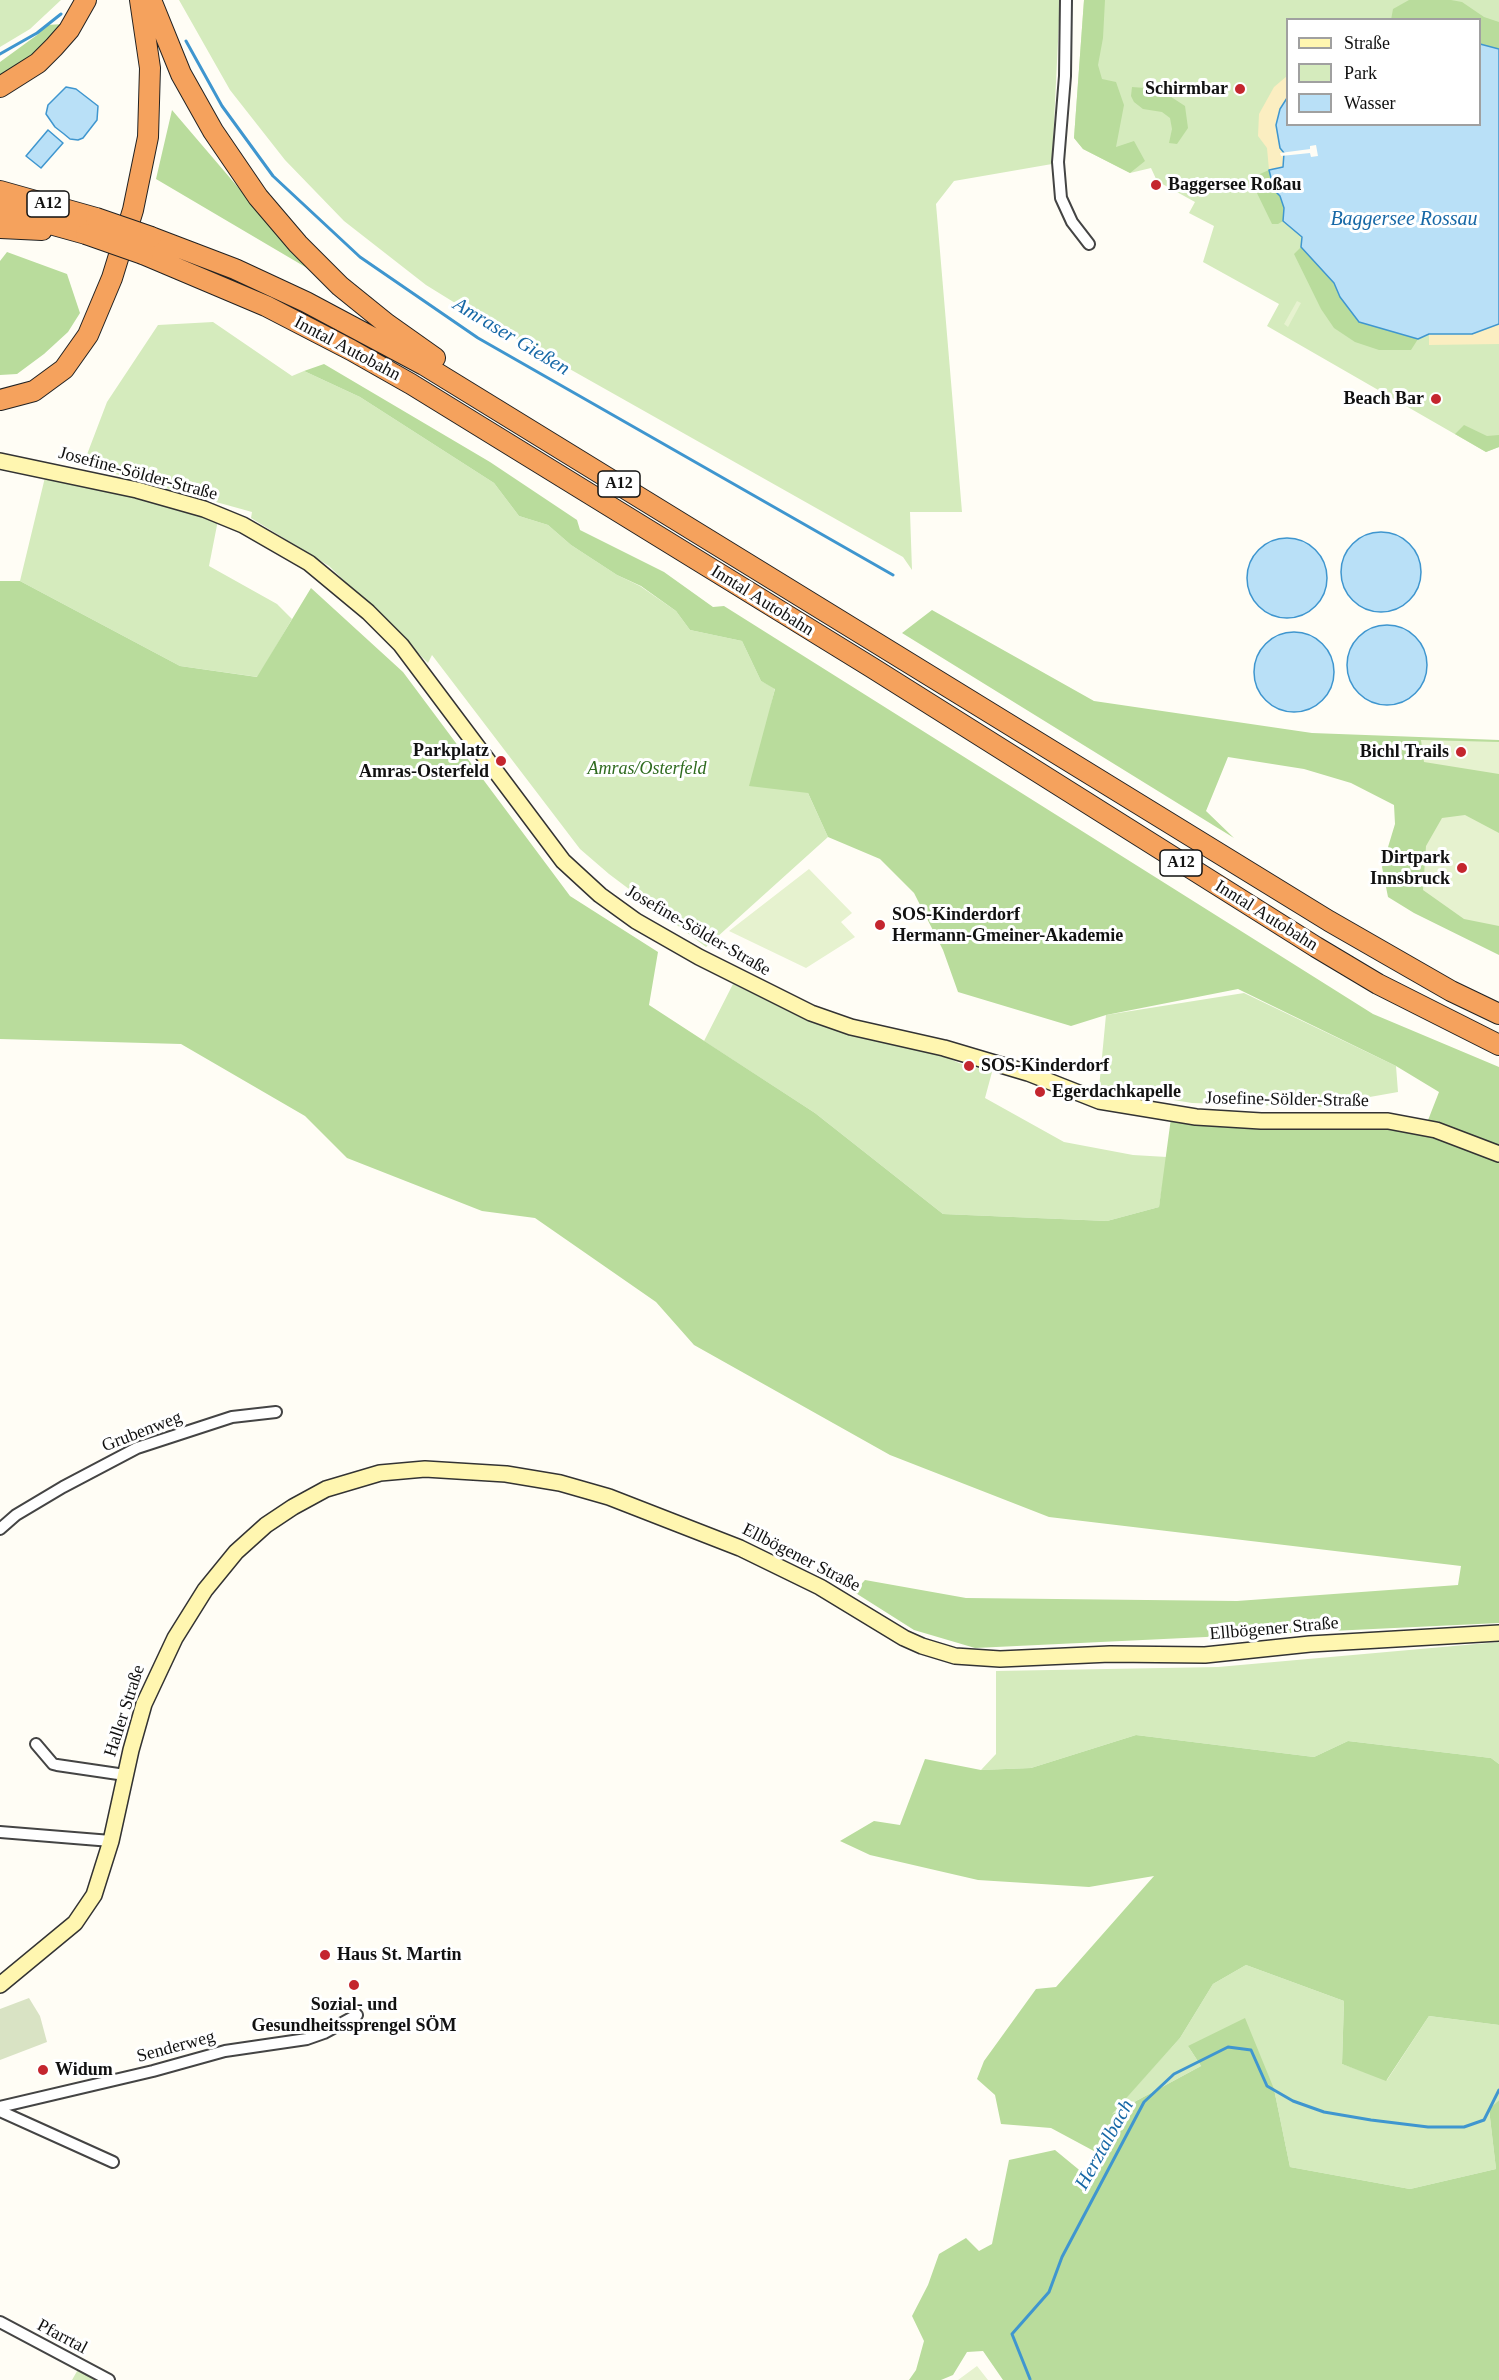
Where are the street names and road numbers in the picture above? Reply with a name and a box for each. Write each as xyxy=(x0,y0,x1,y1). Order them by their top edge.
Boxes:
road number: A12 xyxy=(27,191,69,217)
street label: Inntal Autobahn xyxy=(290,312,404,386)
street label: Josefine-Sölder-Straße xyxy=(56,442,220,506)
road number: A12 xyxy=(598,471,640,497)
street label: Inntal Autobahn xyxy=(706,561,818,641)
road number: A12 xyxy=(1160,850,1202,876)
street label: Inntal Autobahn xyxy=(1210,876,1322,956)
street label: Josefine-Sölder-Straße xyxy=(622,881,774,981)
street label: Josefine-Sölder-Straße xyxy=(1205,1088,1369,1112)
street label: Grubenweg xyxy=(99,1407,185,1457)
street label: Ellbögener Straße xyxy=(738,1519,864,1597)
street label: Ellbögener Straße xyxy=(1209,1613,1339,1645)
street label: Haller Straße xyxy=(100,1662,150,1760)
street label: Senderweg xyxy=(135,2026,217,2068)
street label: Pfarrtal xyxy=(33,2315,91,2359)

